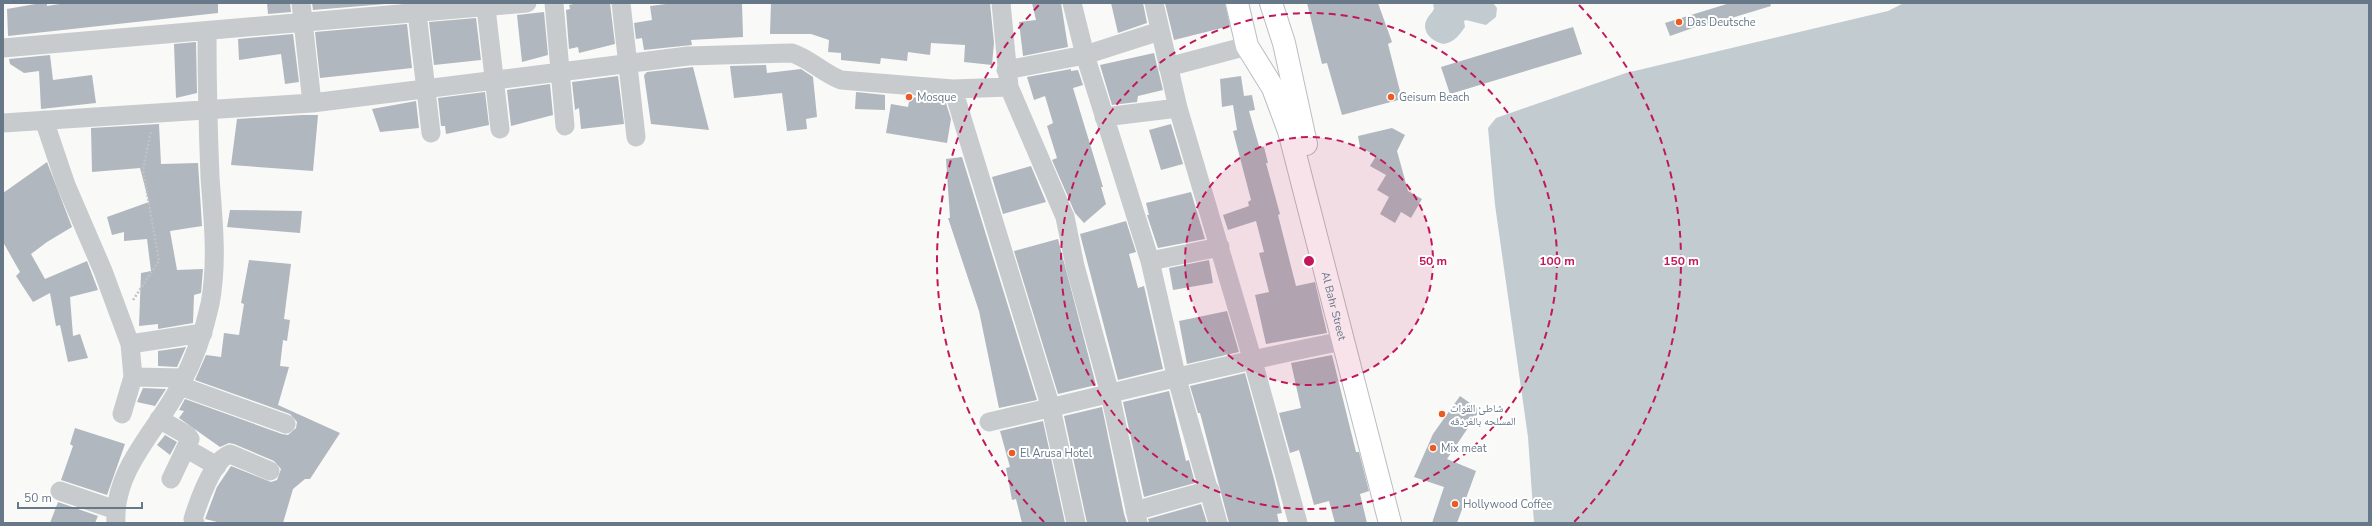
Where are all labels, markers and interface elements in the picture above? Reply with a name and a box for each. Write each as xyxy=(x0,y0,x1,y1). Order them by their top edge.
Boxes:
place label: Das Deutsche xyxy=(1687,15,1756,30)
marker: Das Deutsche xyxy=(1674,17,1684,27)
place label: Mosque xyxy=(917,90,956,105)
place label: Geisum Beach xyxy=(1399,90,1470,105)
marker: Mosque xyxy=(904,92,914,102)
marker: Geisum Beach xyxy=(1386,92,1396,102)
text: 50 m xyxy=(1419,253,1447,269)
text: 100 m xyxy=(1539,253,1575,269)
text: 150 m xyxy=(1663,253,1699,269)
centre of rings xyxy=(1302,254,1316,268)
street label: Al Bahr Street xyxy=(1318,270,1350,342)
place label: شاطئ القوات المسلحه بالغردقه xyxy=(1450,401,1516,429)
marker: شاطئ القوات المسلحه بالغردقه xyxy=(1437,409,1447,419)
place label: Mix meat xyxy=(1441,441,1487,456)
marker: Mix meat xyxy=(1428,443,1438,453)
place label: El Arusa Hotel xyxy=(1020,446,1093,461)
marker: El Arusa Hotel xyxy=(1007,448,1017,458)
scale bar xyxy=(18,484,142,510)
text: 50 m xyxy=(24,490,52,506)
place label: Hollywood Coffee xyxy=(1463,497,1552,512)
marker: Hollywood Coffee xyxy=(1450,499,1460,509)

